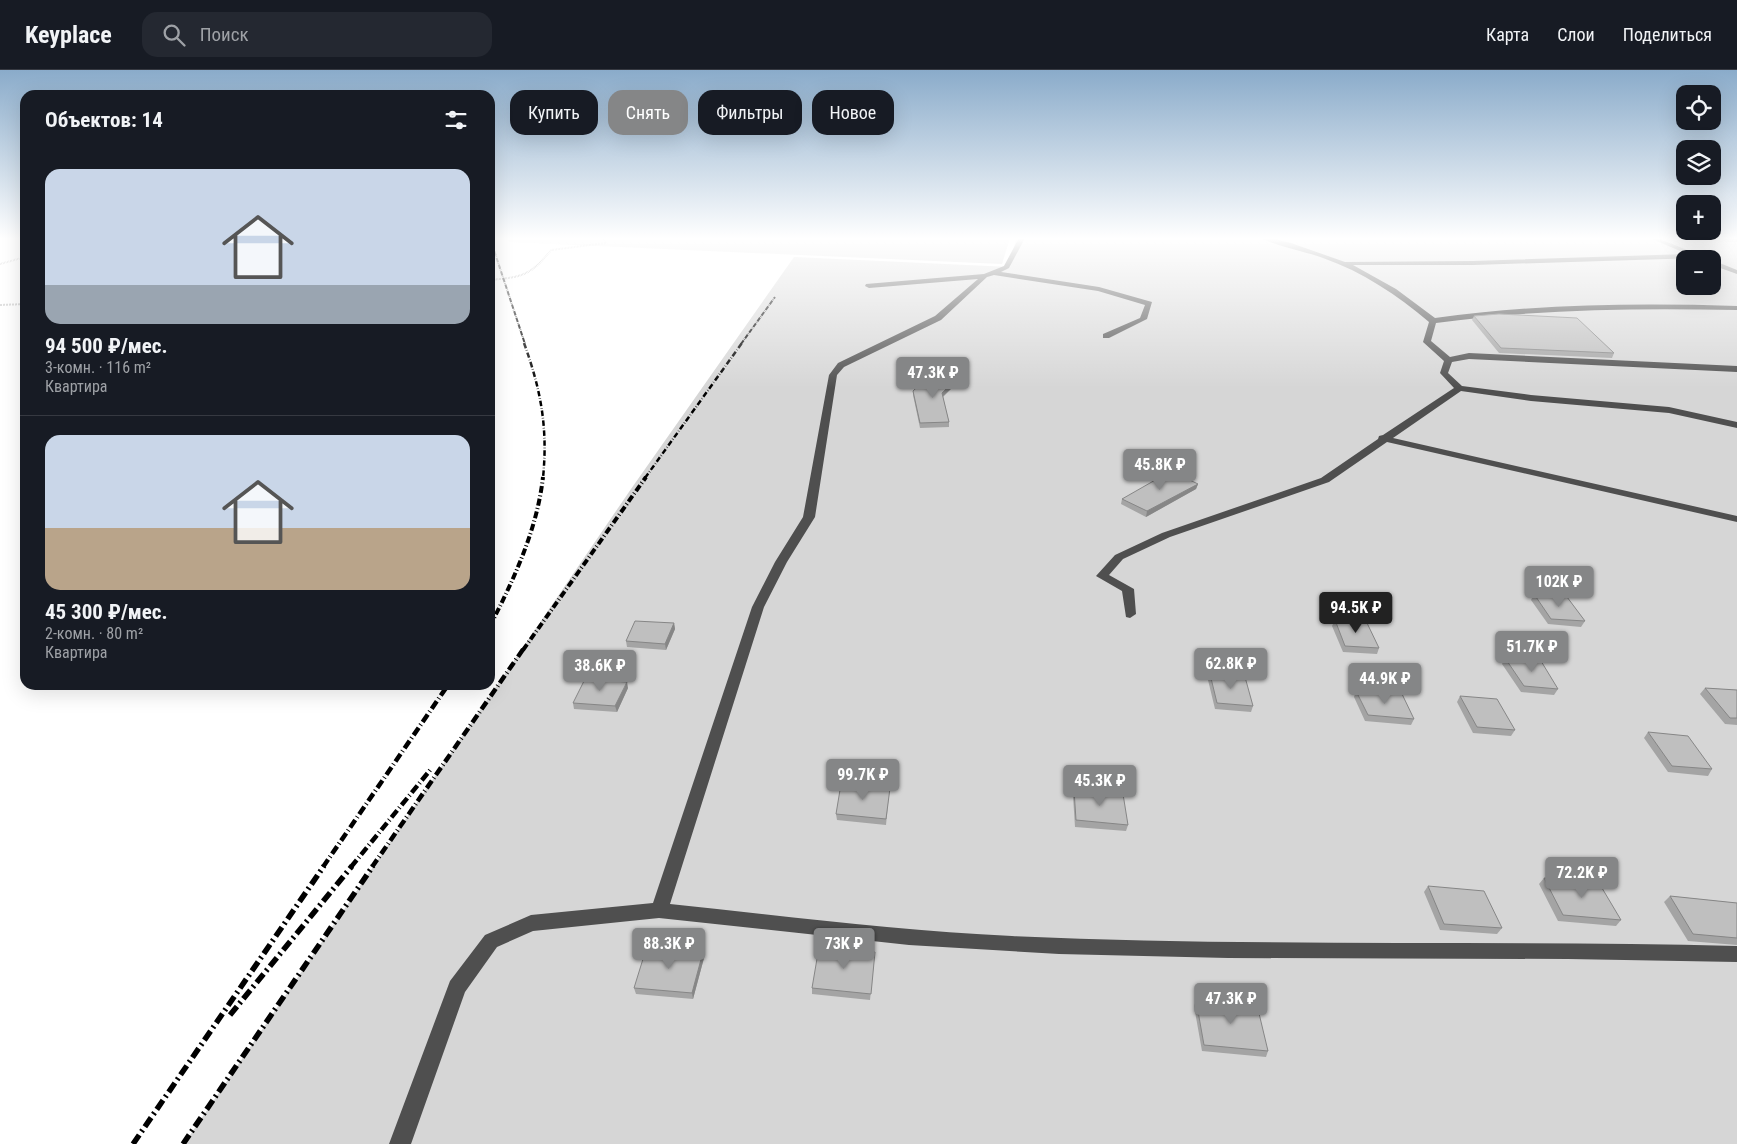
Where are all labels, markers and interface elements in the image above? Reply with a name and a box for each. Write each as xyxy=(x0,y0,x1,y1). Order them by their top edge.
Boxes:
search box xyxy=(142,12,492,57)
text: Keyplace xyxy=(25,21,112,49)
icon: search xyxy=(160,21,188,49)
text: Поиск xyxy=(200,23,249,46)
text: Карта xyxy=(1486,24,1529,45)
text: Слои xyxy=(1557,24,1595,45)
text: Поделиться xyxy=(1623,24,1712,45)
map controls xyxy=(1676,85,1721,295)
button: locate xyxy=(1676,85,1721,130)
chip: Купить xyxy=(510,90,598,135)
chip: Снять xyxy=(608,90,688,135)
chip: Фильтры xyxy=(698,90,802,135)
chip: Новое xyxy=(812,90,894,135)
icon: filters xyxy=(442,106,470,134)
text: Объектов: 14 xyxy=(45,108,163,132)
button: layers xyxy=(1676,140,1721,185)
button: + xyxy=(1676,195,1721,240)
icon: home xyxy=(213,202,303,292)
button: − xyxy=(1676,250,1721,295)
text: 94 500 ₽/мес. xyxy=(45,334,168,358)
pin: 47.3K ₽ xyxy=(887,356,979,399)
text: 3-комн. · 116 m² xyxy=(45,358,151,377)
text: 47.3K ₽ xyxy=(907,363,959,382)
text: Квартира xyxy=(45,377,107,396)
pin: 45.8K ₽ xyxy=(1114,448,1206,491)
text: 45.8K ₽ xyxy=(1134,455,1186,474)
icon: home xyxy=(213,467,303,557)
pin: 102K ₽ xyxy=(1518,566,1600,608)
text: 102K ₽ xyxy=(1536,572,1582,591)
pin: 94.5K ₽ xyxy=(1310,592,1402,634)
text: 94.5K ₽ xyxy=(1330,598,1382,617)
text: 45 300 ₽/мес. xyxy=(45,600,168,624)
text: 2-комн. · 80 m² xyxy=(45,624,143,643)
pin: 51.7K ₽ xyxy=(1486,630,1578,673)
text: 51.7K ₽ xyxy=(1506,637,1558,656)
text: Квартира xyxy=(45,643,107,662)
pin: 62.8K ₽ xyxy=(1185,648,1277,690)
pin: 38.6K ₽ xyxy=(554,650,646,692)
text: 62.8K ₽ xyxy=(1205,654,1257,673)
text: 38.6K ₽ xyxy=(574,656,626,675)
pin: 44.9K ₽ xyxy=(1339,662,1431,705)
text: 44.9K ₽ xyxy=(1359,669,1411,688)
pin: 99.7K ₽ xyxy=(817,758,909,801)
pin: 45.3K ₽ xyxy=(1054,764,1146,807)
text: 99.7K ₽ xyxy=(837,765,889,784)
text: 45.3K ₽ xyxy=(1074,771,1126,790)
pin: 72.2K ₽ xyxy=(1536,856,1628,899)
text: 72.2K ₽ xyxy=(1556,863,1608,882)
pin: 88.3K ₽ xyxy=(623,928,715,970)
pin: 73K ₽ xyxy=(809,928,879,970)
text: 88.3K ₽ xyxy=(643,934,695,953)
text: 73K ₽ xyxy=(825,934,863,953)
pin: 47.3K ₽ xyxy=(1185,982,1277,1025)
text: 47.3K ₽ xyxy=(1205,989,1257,1008)

